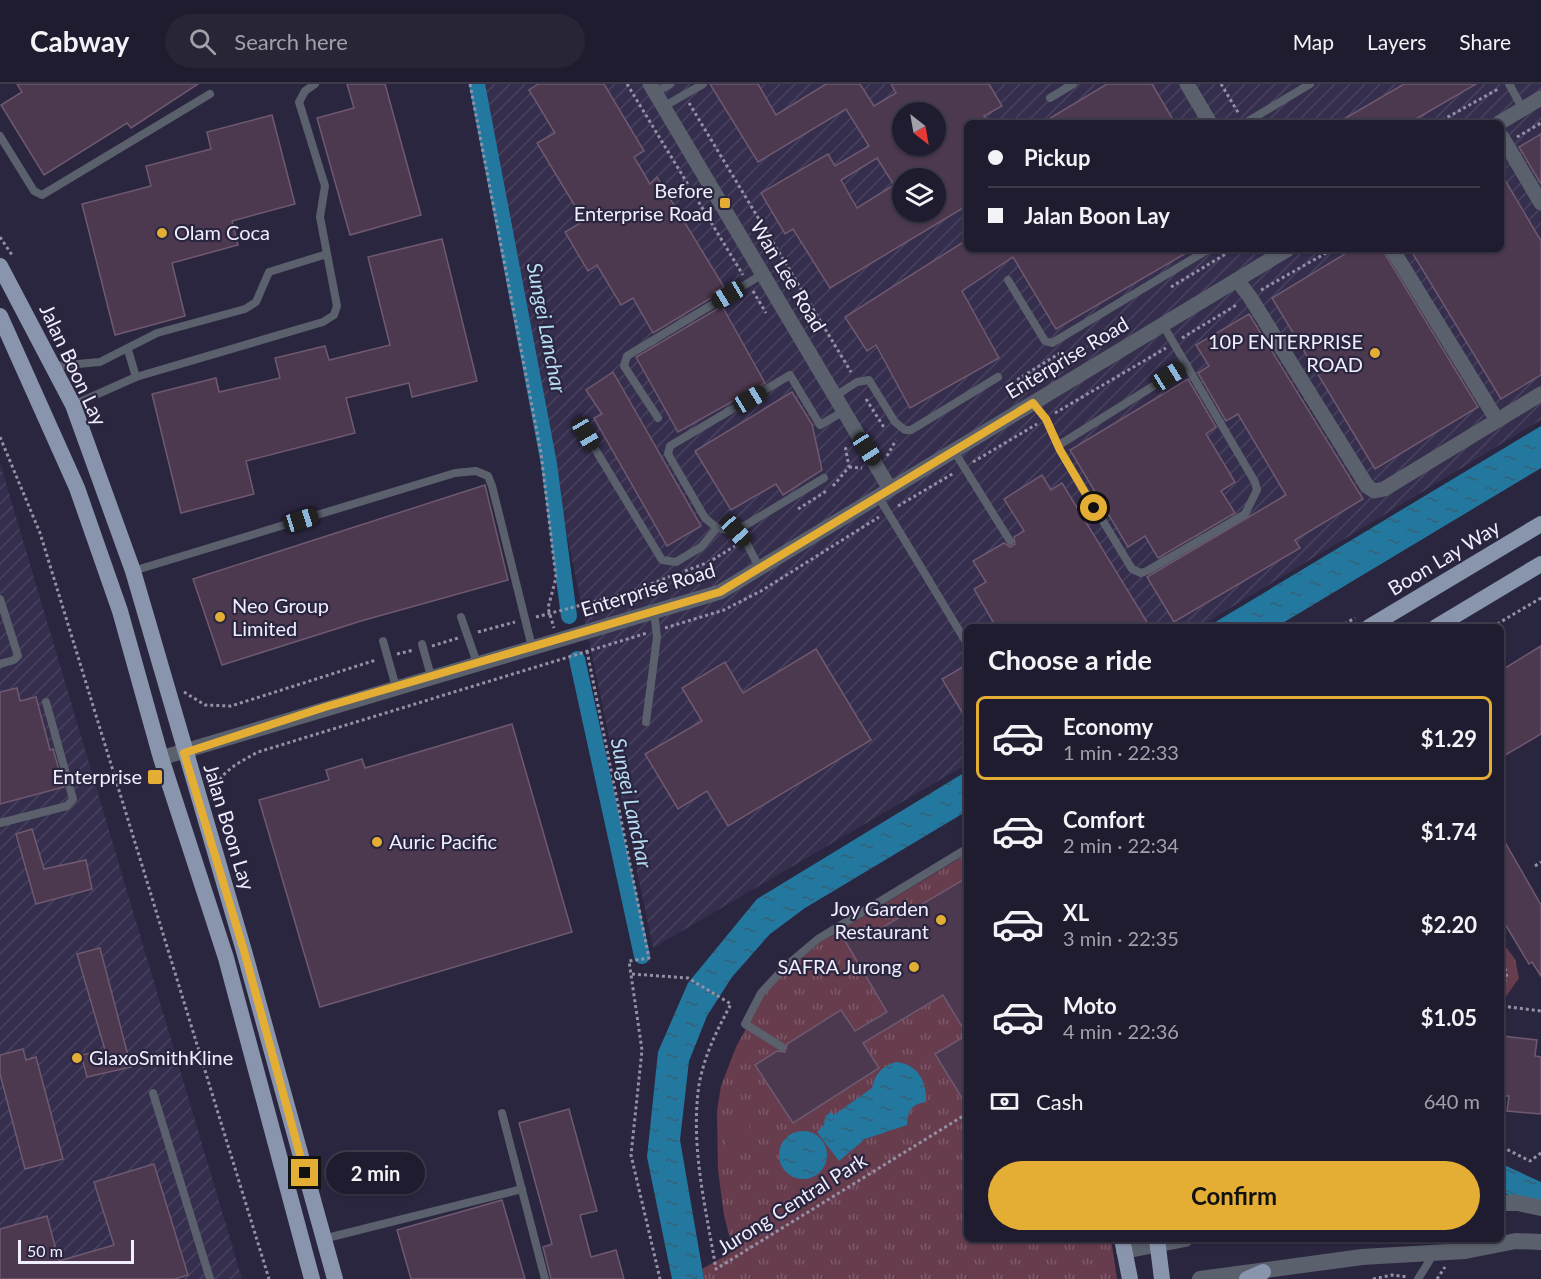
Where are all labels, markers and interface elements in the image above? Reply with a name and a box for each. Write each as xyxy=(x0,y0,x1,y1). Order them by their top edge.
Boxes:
search box xyxy=(165,14,585,68)
text: Cabway xyxy=(30,24,129,58)
icon: search xyxy=(186,25,219,58)
text: Search here xyxy=(234,28,348,55)
text: Map xyxy=(1293,29,1334,54)
text: Layers xyxy=(1367,29,1426,54)
text: Share xyxy=(1459,29,1511,54)
north arrow xyxy=(892,102,946,156)
map controls xyxy=(892,102,946,222)
text: Pickup xyxy=(1024,144,1090,171)
button: layers xyxy=(892,168,946,222)
place label: Before Enterprise Road xyxy=(574,178,713,225)
marker: Before Enterprise Road xyxy=(718,196,732,210)
text: Jalan Boon Lay xyxy=(1024,202,1170,229)
street label: Wan Lee Road xyxy=(746,215,832,336)
place label: Olam Coca xyxy=(174,220,270,244)
marker: Olam Coca xyxy=(155,226,169,240)
water label: Sungei Lanchar xyxy=(523,260,573,396)
car xyxy=(708,278,748,312)
street label: Jalan Boon Lay xyxy=(35,300,113,430)
street label: Enterprise Road xyxy=(1001,311,1132,403)
place label: 10P ENTERPRISE ROAD xyxy=(1208,329,1363,376)
marker: 10P ENTERPRISE ROAD xyxy=(1368,346,1382,360)
car xyxy=(1149,359,1189,393)
car xyxy=(730,382,770,416)
car xyxy=(569,414,603,454)
car xyxy=(850,429,884,469)
route start xyxy=(1080,494,1107,521)
car xyxy=(281,506,321,534)
car xyxy=(717,512,755,550)
street label: Boon Lay Way xyxy=(1383,514,1504,600)
street label: Enterprise Road xyxy=(578,557,718,621)
place label: Neo Group Limited xyxy=(232,593,329,640)
marker: Neo Group Limited xyxy=(213,610,227,624)
text: Choose a ride xyxy=(988,643,1152,676)
icon: car xyxy=(991,711,1045,765)
text: Economy xyxy=(1063,713,1153,740)
text: $1.29 xyxy=(1421,725,1477,752)
water label: Sungei Lanchar xyxy=(606,735,659,871)
text: 1 min · 22:33 xyxy=(1063,740,1179,764)
street label: Jalan Boon Lay xyxy=(199,761,261,893)
place label: Enterprise xyxy=(52,764,142,788)
marker: Enterprise xyxy=(146,768,164,786)
icon: car xyxy=(991,804,1045,858)
text: Comfort xyxy=(1063,806,1145,833)
text: $1.74 xyxy=(1421,818,1477,845)
place label: Auric Pacific xyxy=(389,829,498,853)
text: 2 min · 22:34 xyxy=(1063,833,1179,857)
marker: Auric Pacific xyxy=(370,835,384,849)
place label: Joy Garden Restaurant xyxy=(831,896,929,943)
icon: car xyxy=(991,897,1045,951)
text: XL xyxy=(1063,899,1089,926)
text: $2.20 xyxy=(1421,911,1477,938)
marker: Joy Garden Restaurant xyxy=(934,913,948,927)
text: 3 min · 22:35 xyxy=(1063,926,1179,950)
place label: SAFRA Jurong xyxy=(778,954,902,978)
marker: SAFRA Jurong xyxy=(907,960,921,974)
icon: car xyxy=(991,990,1045,1044)
text: Moto xyxy=(1063,992,1117,1019)
text: $1.05 xyxy=(1421,1004,1477,1031)
text: 4 min · 22:36 xyxy=(1063,1019,1179,1043)
place label: GlaxoSmithKline xyxy=(89,1045,233,1069)
marker: GlaxoSmithKline xyxy=(70,1051,84,1065)
icon: cash xyxy=(988,1085,1021,1118)
text: Cash xyxy=(1036,1088,1083,1115)
text: 640 m xyxy=(1424,1089,1480,1113)
street label: Jurong Central Park xyxy=(712,1147,872,1259)
callout: 2 min xyxy=(326,1152,425,1194)
route end xyxy=(291,1159,318,1186)
text: 2 min xyxy=(351,1161,400,1185)
button: Confirm xyxy=(988,1161,1480,1230)
scale bar xyxy=(18,1237,134,1264)
text: 50 m xyxy=(27,1241,63,1260)

